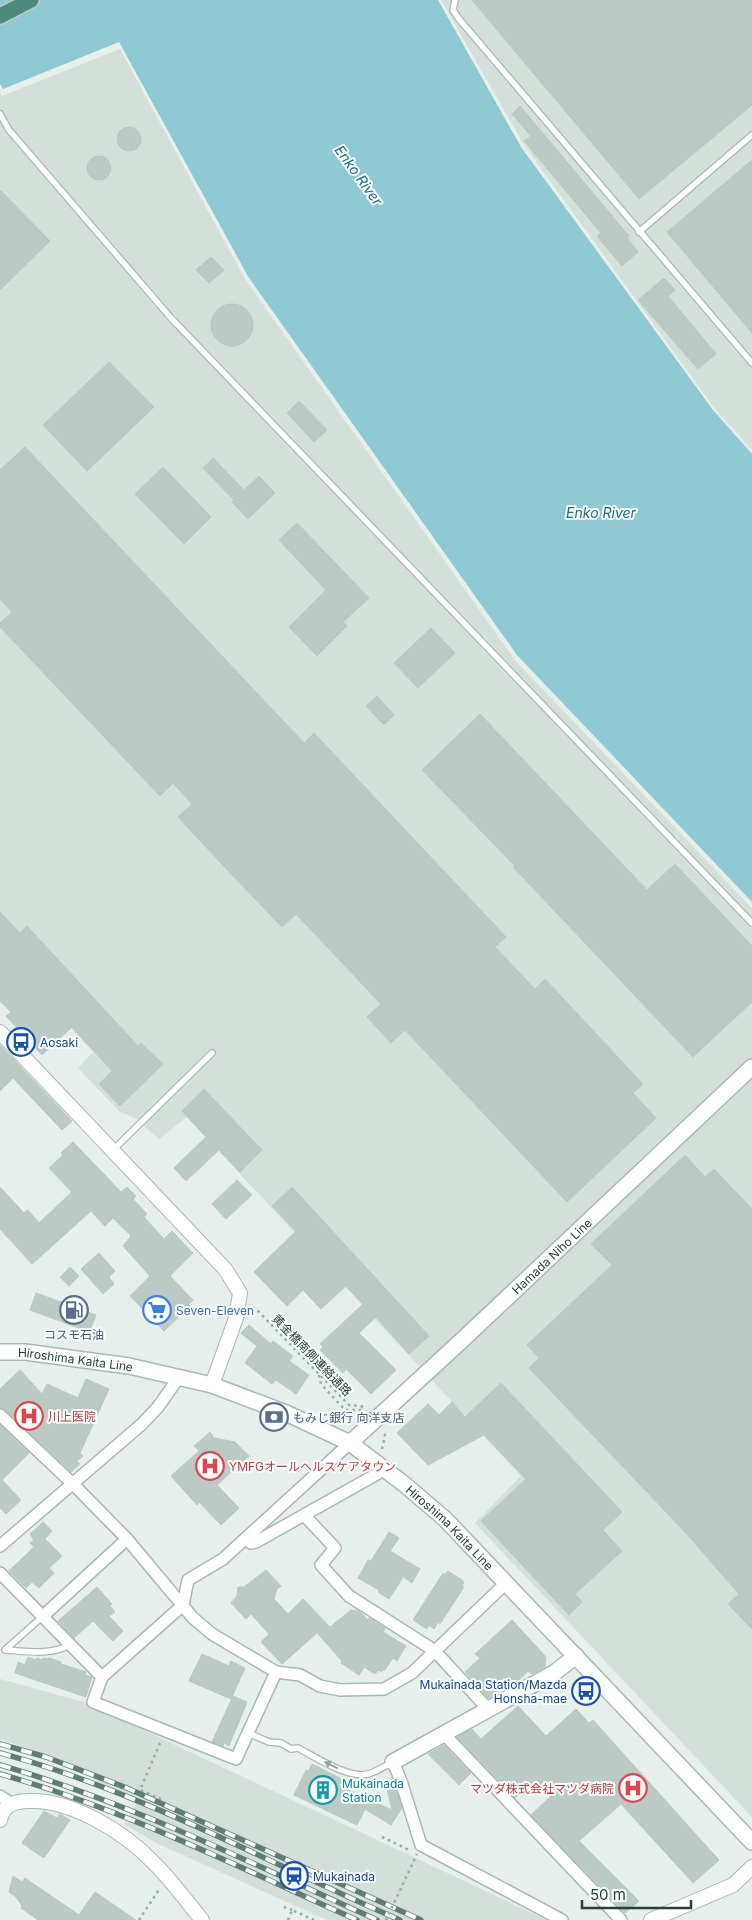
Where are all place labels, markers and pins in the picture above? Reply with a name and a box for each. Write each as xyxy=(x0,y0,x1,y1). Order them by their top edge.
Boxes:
bus stop icon: Aosaki xyxy=(6,1027,36,1057)
place label: Aosaki xyxy=(40,1035,78,1050)
fuel station icon: コスモ石油 xyxy=(59,1295,89,1325)
supermarket icon: Seven-Eleven xyxy=(142,1295,172,1325)
place label: Seven-Eleven xyxy=(176,1303,254,1318)
place label: コスモ石油 xyxy=(44,1327,104,1342)
hospital icon: 川上医院 xyxy=(14,1401,44,1431)
bank icon: もみじ銀行 向洋支店 xyxy=(259,1402,289,1432)
place label: 川上医院 xyxy=(48,1409,96,1424)
place label: もみじ銀行 向洋支店 xyxy=(293,1410,404,1425)
hospital icon: YMFGオールヘルスケアタウン xyxy=(195,1451,225,1481)
place label: YMFGオールヘルスケアタウン xyxy=(229,1459,396,1474)
bus stop icon: Mukainada Station/Mazda Honsha-mae xyxy=(571,1676,601,1706)
place label: Mukainada Station/Mazda Honsha-mae xyxy=(420,1677,567,1706)
hospital icon: マツダ株式会社マツダ病院 xyxy=(618,1773,648,1803)
building icon: Mukainada Station xyxy=(308,1775,338,1805)
place label: Mukainada Station xyxy=(342,1776,404,1805)
place label: マツダ株式会社マツダ病院 xyxy=(470,1781,614,1796)
station icon: Mukainada xyxy=(279,1861,309,1891)
place label: Mukainada xyxy=(313,1869,375,1884)

